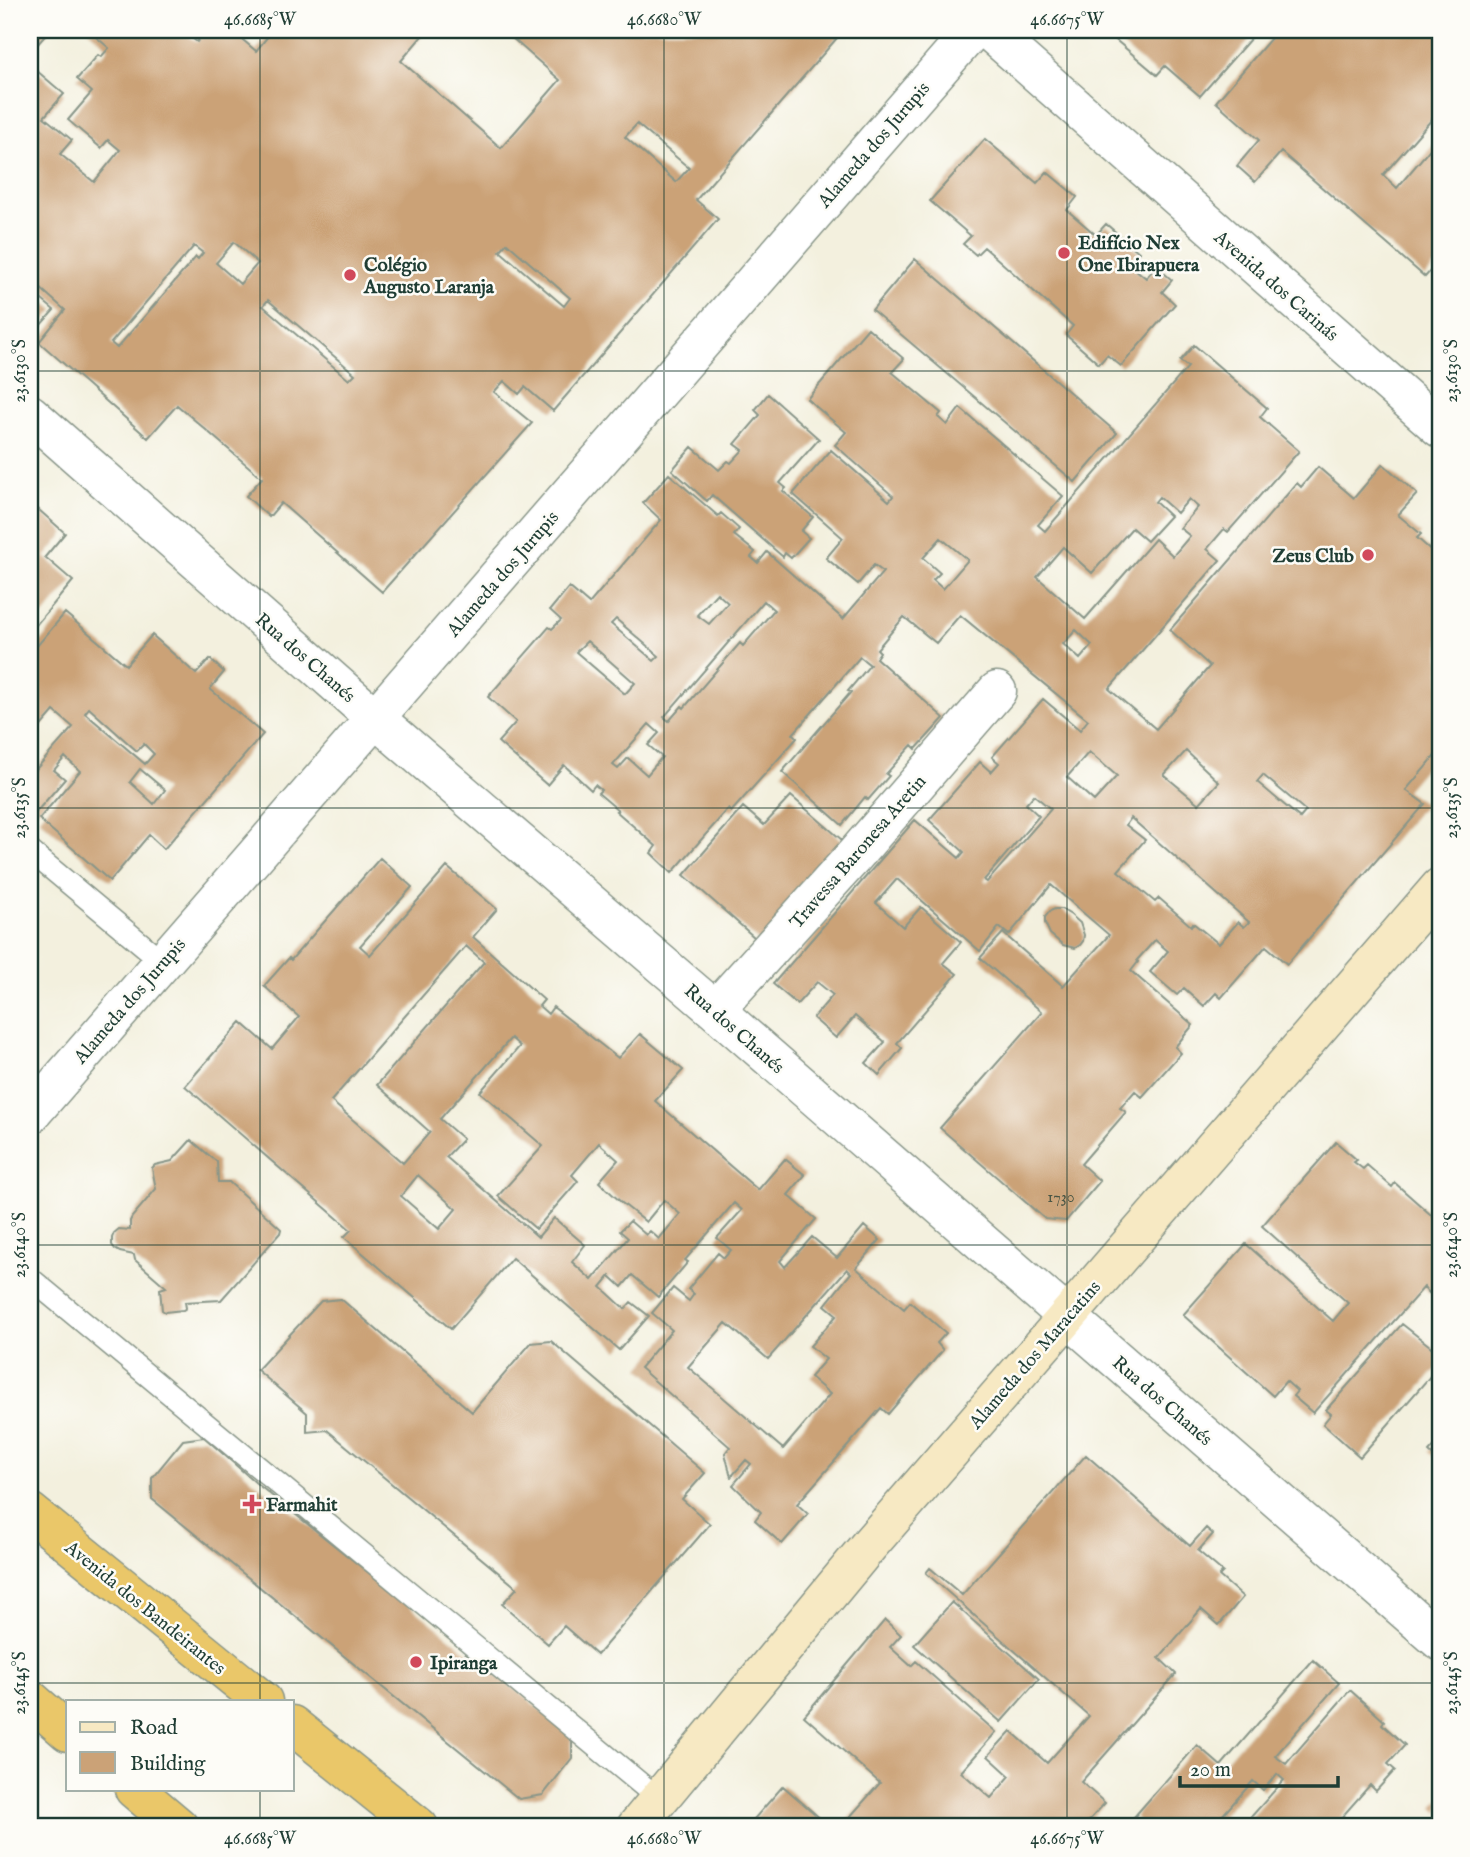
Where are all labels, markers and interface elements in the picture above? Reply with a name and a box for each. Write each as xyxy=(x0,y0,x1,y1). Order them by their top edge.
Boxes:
text: 46.6685°W xyxy=(224,9,297,32)
text: 46.6680°W xyxy=(627,9,702,32)
text: 46.6675°W xyxy=(1030,9,1104,32)
street label: Alameda dos Jurupis xyxy=(813,77,936,214)
street label: Avenida dos Carinás xyxy=(1208,225,1343,347)
place label: Edifício Nex One Ibirapuera xyxy=(1078,232,1200,278)
marker: Edifício Nex One Ibirapuera xyxy=(1056,245,1072,261)
place label: Colégio Augusto Laranja xyxy=(363,254,495,300)
marker: Colégio Augusto Laranja xyxy=(342,267,358,283)
text: 23.6130°S xyxy=(9,339,32,403)
text: 23.6130°S xyxy=(1441,339,1464,403)
street label: Alameda dos Jurupis xyxy=(442,506,565,643)
place label: Zeus Club xyxy=(1273,545,1354,569)
marker: Zeus Club xyxy=(1360,547,1376,563)
street label: Rua dos Chanés xyxy=(250,608,360,709)
street label: Travessa Baronesa Aretin xyxy=(785,770,932,934)
text: 23.6135°S xyxy=(9,777,32,839)
text: 23.6135°S xyxy=(1441,777,1464,839)
street label: Alameda dos Jurupis xyxy=(69,933,192,1070)
street label: Rua dos Chanés xyxy=(679,979,789,1080)
house number: 1730 xyxy=(1047,1188,1075,1208)
text: 23.6140°S xyxy=(9,1212,32,1278)
text: 23.6140°S xyxy=(1441,1212,1464,1278)
street label: Alameda dos Maracatins xyxy=(964,1276,1107,1435)
street label: Rua dos Chanés xyxy=(1107,1351,1217,1452)
place label: Farmahit xyxy=(266,1494,338,1518)
marker: Farmahit xyxy=(244,1496,260,1512)
street label: Avenida dos Bandeirantes xyxy=(59,1536,230,1681)
text: 23.6145°S xyxy=(9,1651,32,1715)
text: 23.6145°S xyxy=(1441,1651,1464,1715)
place label: Ipiranga xyxy=(430,1652,498,1676)
marker: Ipiranga xyxy=(408,1654,424,1670)
legend xyxy=(66,1700,294,1790)
text: Road xyxy=(130,1715,178,1742)
scale bar xyxy=(1180,1745,1337,1789)
text: Building xyxy=(130,1751,206,1778)
text: 20 m xyxy=(1190,1757,1231,1784)
text: 46.6685°W xyxy=(224,1828,297,1851)
text: 46.6680°W xyxy=(627,1828,702,1851)
text: 46.6675°W xyxy=(1030,1828,1104,1851)

